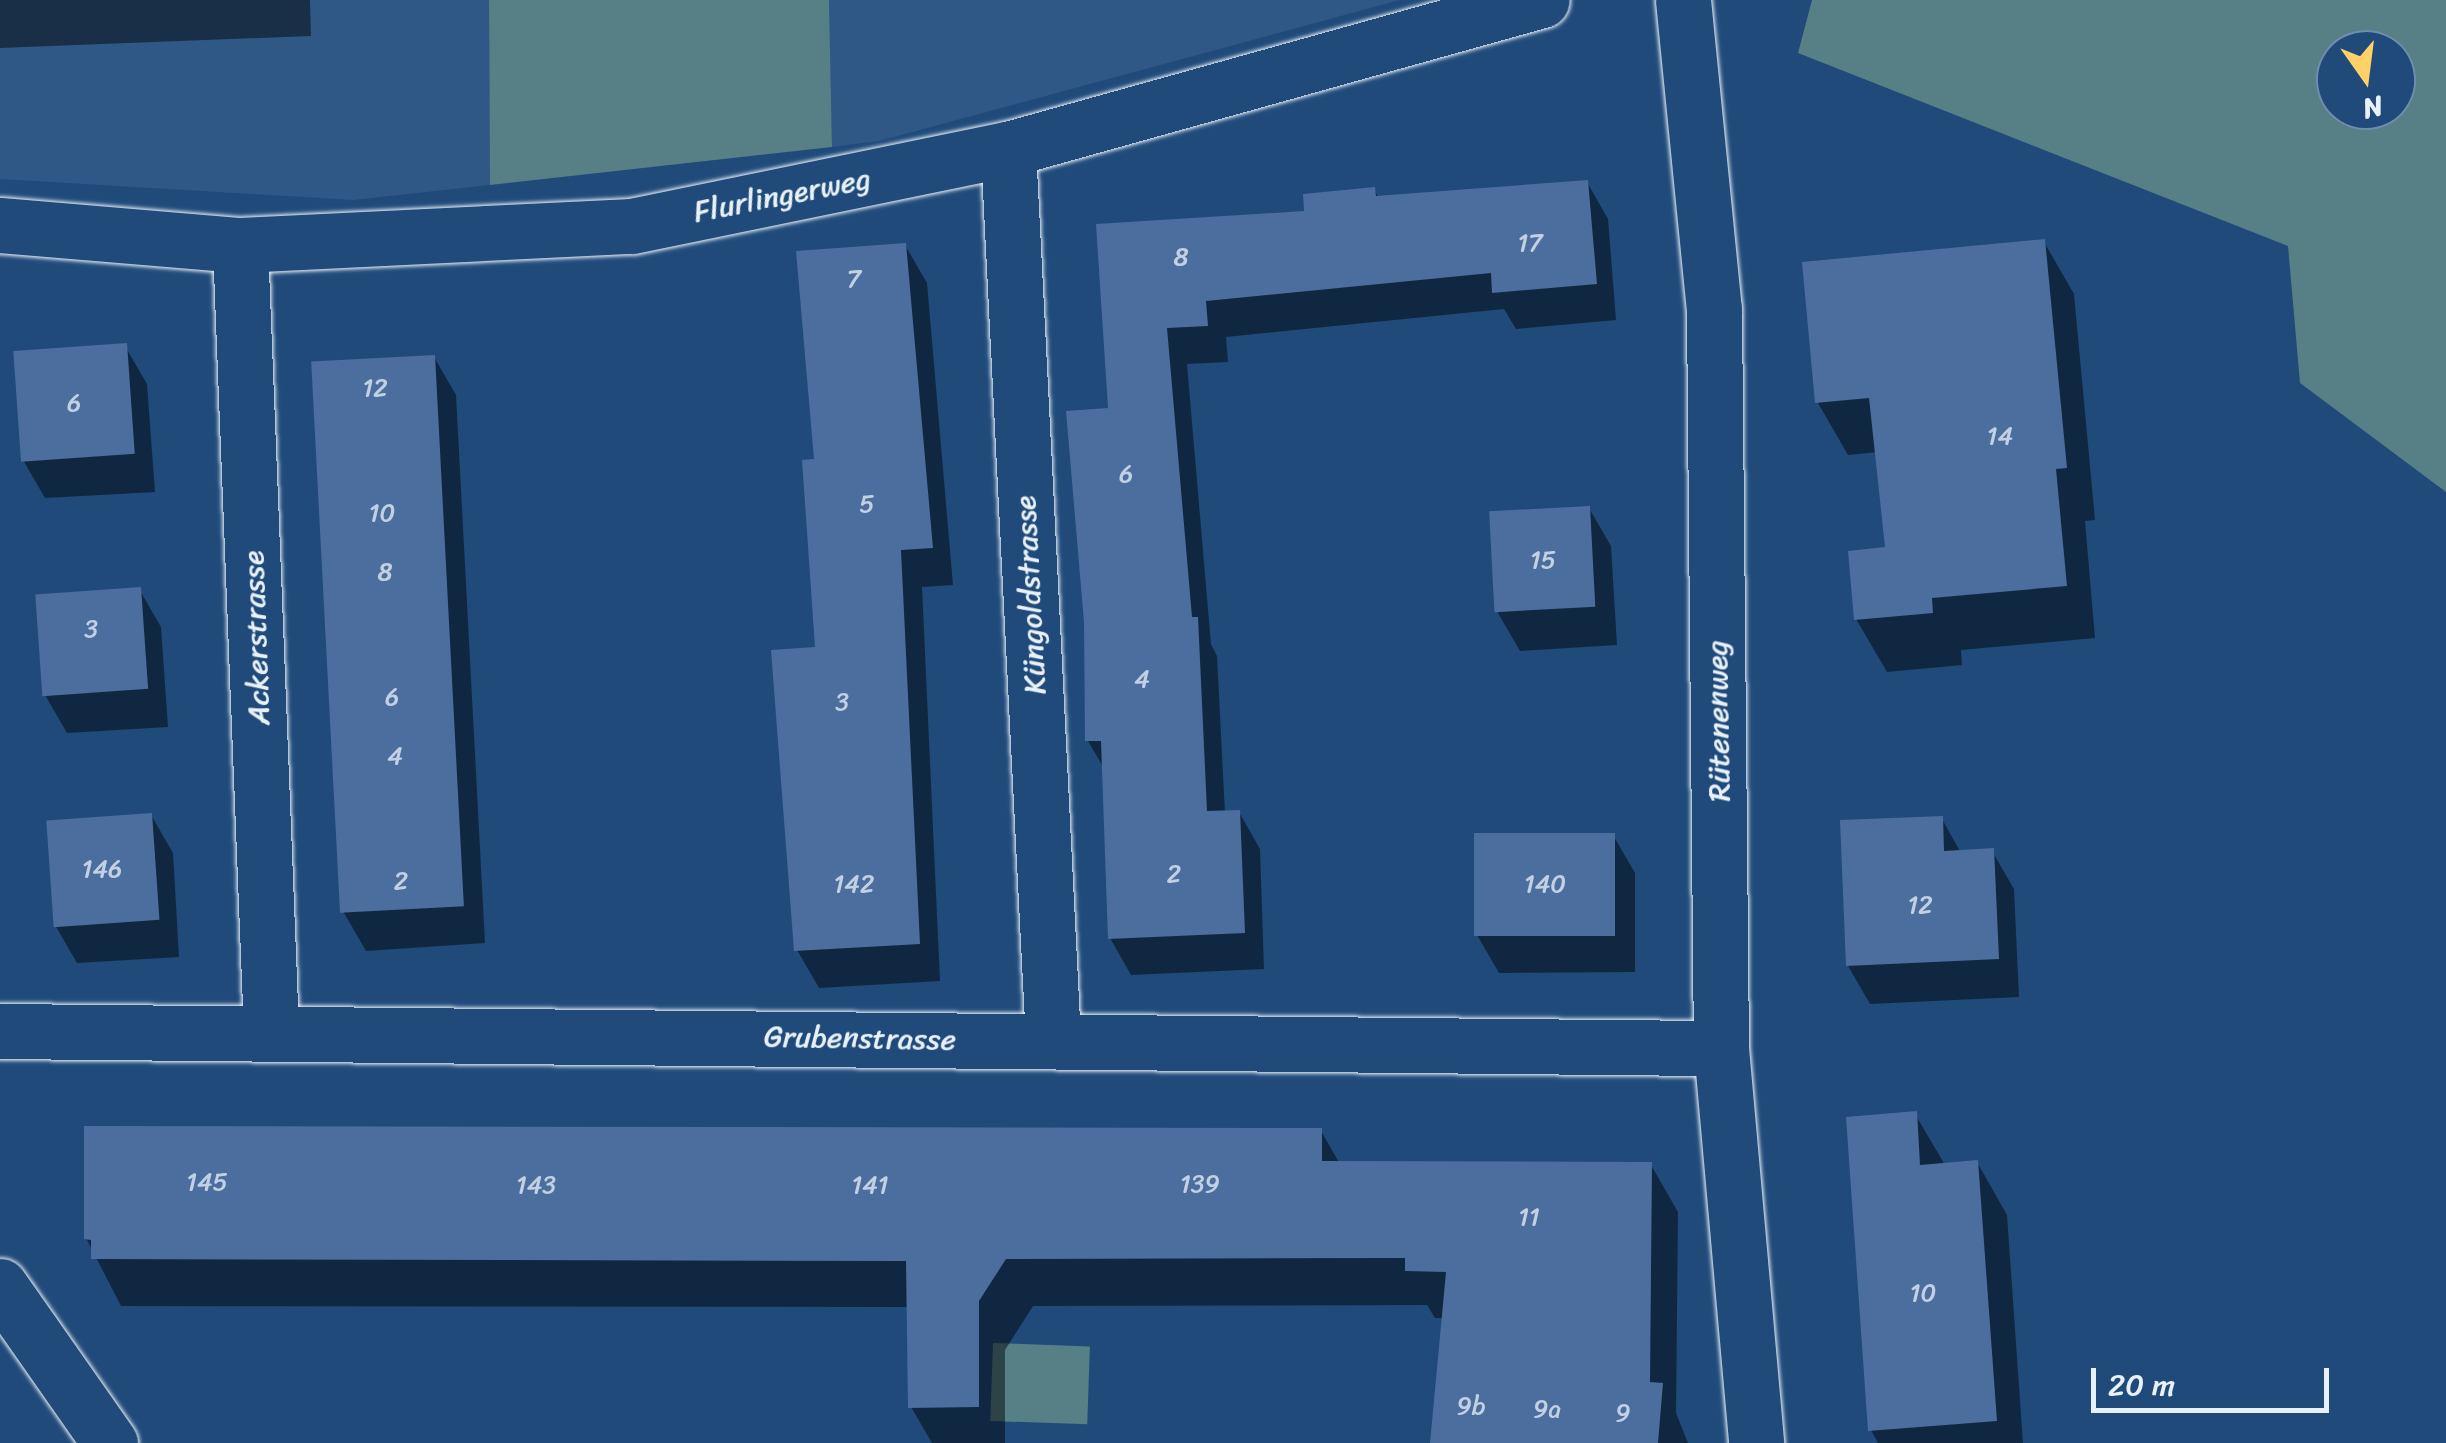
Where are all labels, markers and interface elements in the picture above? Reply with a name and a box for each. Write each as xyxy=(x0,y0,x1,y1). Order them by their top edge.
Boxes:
north arrow xyxy=(2316,30,2416,130)
text: N xyxy=(2358,82,2388,134)
street label: Flurlingerweg xyxy=(690,160,874,230)
house number: 17 xyxy=(1518,228,1542,258)
house number: 8 xyxy=(1173,242,1189,272)
house number: 7 xyxy=(847,264,861,294)
house number: 12 xyxy=(362,373,388,403)
house number: 6 xyxy=(67,388,81,418)
house number: 14 xyxy=(1987,421,2013,451)
house number: 6 xyxy=(1119,459,1133,489)
house number: 5 xyxy=(859,489,875,519)
street label: Küngoldstrasse xyxy=(1007,495,1053,695)
house number: 10 xyxy=(369,498,395,528)
house number: 15 xyxy=(1530,545,1556,575)
street label: Ackerstrasse xyxy=(235,550,277,726)
house number: 8 xyxy=(377,557,393,587)
house number: 3 xyxy=(84,614,98,644)
street label: Rütenenweg xyxy=(1699,640,1737,802)
house number: 4 xyxy=(1134,664,1150,694)
house number: 6 xyxy=(385,682,399,712)
house number: 3 xyxy=(835,687,849,717)
house number: 4 xyxy=(387,741,403,771)
house number: 146 xyxy=(82,854,122,884)
house number: 2 xyxy=(1167,859,1181,889)
house number: 2 xyxy=(394,866,408,896)
house number: 142 xyxy=(834,869,874,899)
house number: 140 xyxy=(1524,869,1566,899)
house number: 12 xyxy=(1907,890,1933,920)
street label: Grubenstrasse xyxy=(764,1018,956,1058)
house number: 145 xyxy=(186,1167,228,1197)
house number: 139 xyxy=(1180,1169,1220,1199)
house number: 143 xyxy=(516,1170,556,1200)
house number: 141 xyxy=(851,1170,889,1200)
house number: 11 xyxy=(1518,1202,1540,1232)
house number: 10 xyxy=(1910,1278,1936,1308)
scale bar xyxy=(2096,1348,2334,1410)
text: 20 m xyxy=(2108,1358,2175,1412)
house number: 9b xyxy=(1456,1391,1486,1421)
house number: 9a xyxy=(1533,1394,1561,1424)
house number: 9 xyxy=(1615,1398,1631,1428)

